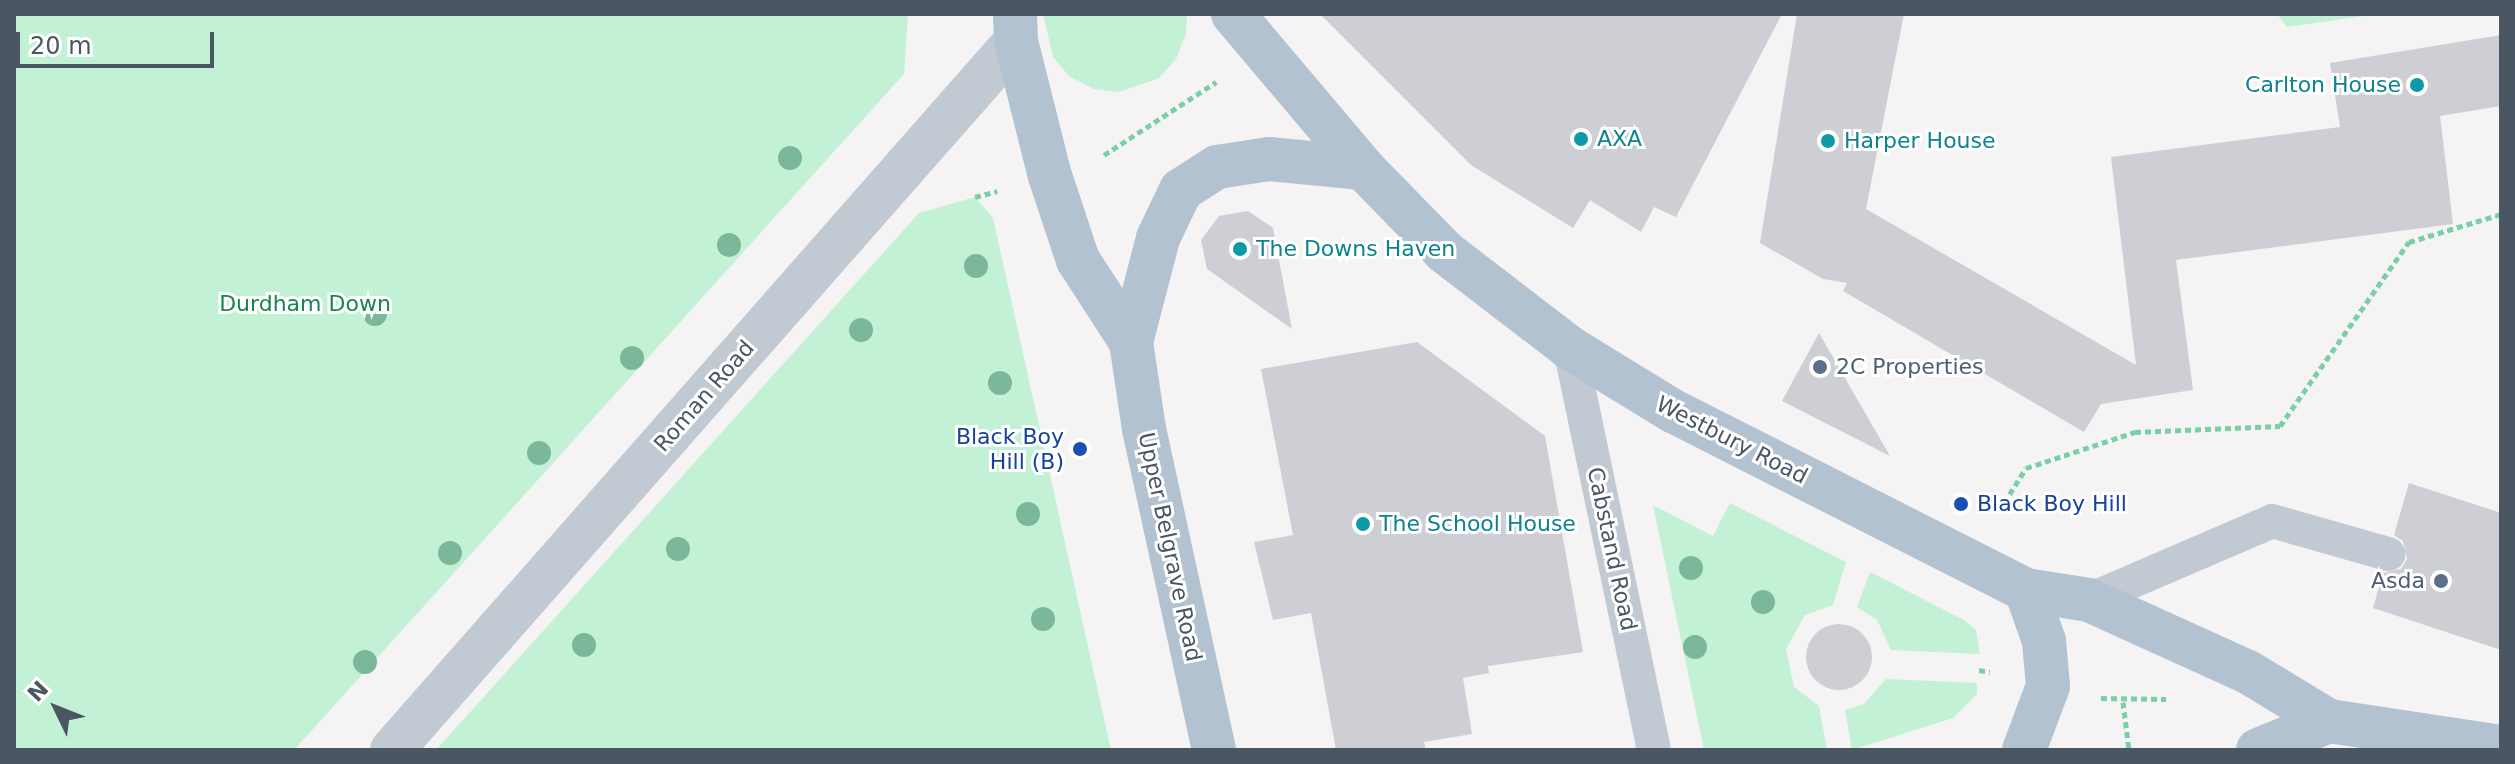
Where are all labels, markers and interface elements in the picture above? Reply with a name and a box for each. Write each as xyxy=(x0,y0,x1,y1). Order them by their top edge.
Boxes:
scale bar xyxy=(20,16,218,66)
text: 20 m xyxy=(30,32,92,60)
place label: Carlton House xyxy=(2245,72,2401,98)
marker: Carlton House xyxy=(2408,76,2426,94)
place label: AXA xyxy=(1597,126,1642,152)
place label: Harper House xyxy=(1844,128,1996,154)
marker: AXA xyxy=(1572,130,1590,148)
marker: Harper House xyxy=(1819,132,1837,150)
place label: The Downs Haven xyxy=(1256,236,1455,262)
marker: The Downs Haven xyxy=(1231,240,1249,258)
park label: Durdham Down xyxy=(219,291,391,317)
street label: Roman Road xyxy=(649,335,759,457)
place label: 2C Properties xyxy=(1836,354,1984,380)
marker: 2C Properties xyxy=(1811,358,1829,376)
street label: Westbury Road xyxy=(1652,390,1812,490)
place label: Black Boy Hill (B) xyxy=(956,423,1064,474)
street label: Upper Belgrave Road xyxy=(1133,430,1207,664)
marker: Black Boy Hill (B) xyxy=(1071,440,1089,458)
street label: Cabstand Road xyxy=(1582,465,1642,633)
place label: Black Boy Hill xyxy=(1977,491,2127,517)
marker: Black Boy Hill xyxy=(1952,495,1970,513)
place label: The School House xyxy=(1379,511,1576,537)
marker: The School House xyxy=(1354,515,1372,533)
place label: Asda xyxy=(2371,568,2425,594)
marker: Asda xyxy=(2432,572,2450,590)
north arrow xyxy=(16,668,96,748)
text: N xyxy=(23,676,54,707)

